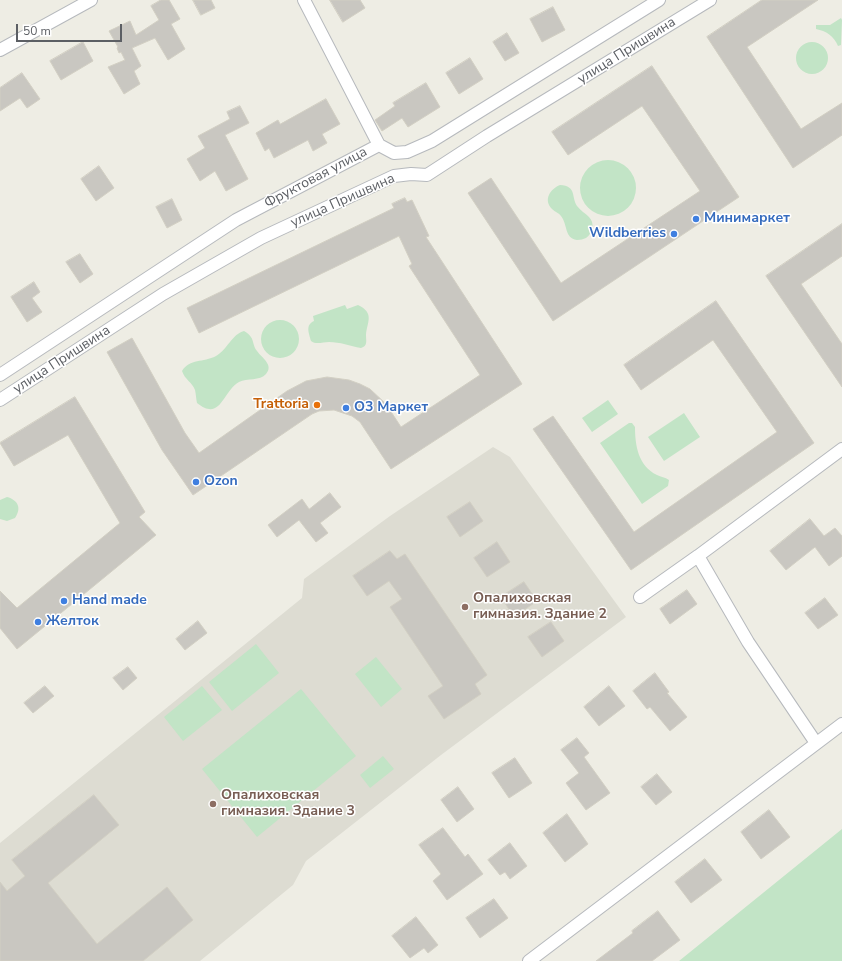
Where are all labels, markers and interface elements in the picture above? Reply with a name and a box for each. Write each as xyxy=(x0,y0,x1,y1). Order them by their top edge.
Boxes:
street label: улица Пришвина xyxy=(575,14,679,88)
scale bar xyxy=(18,16,124,42)
text: 50 m xyxy=(23,23,51,39)
street label: Фруктовая улица xyxy=(262,144,370,212)
street label: улица Пришвина xyxy=(288,170,398,232)
place label: Минимаркет xyxy=(704,211,790,227)
marker: Минимаркет xyxy=(691,214,701,224)
place label: Wildberries xyxy=(589,226,666,242)
marker: Wildberries xyxy=(669,229,679,239)
street label: улица Пришвина xyxy=(10,322,114,398)
place label: Trattoria xyxy=(253,397,309,413)
marker: Trattoria xyxy=(312,400,322,410)
place label: О3 Маркет xyxy=(354,400,428,416)
marker: О3 Маркет xyxy=(341,403,351,413)
place label: Ozon xyxy=(204,474,238,490)
marker: Ozon xyxy=(191,477,201,487)
place label: Опалиховская гимназия. Здание 2 xyxy=(473,591,607,624)
place label: Hand made xyxy=(72,593,147,609)
marker: Hand made xyxy=(59,596,69,606)
marker: Опалиховская гимназия. Здание 2 xyxy=(460,602,470,612)
place label: Желток xyxy=(46,614,99,630)
marker: Желток xyxy=(33,617,43,627)
place label: Опалиховская гимназия. Здание 3 xyxy=(221,788,355,820)
marker: Опалиховская гимназия. Здание 3 xyxy=(208,799,218,809)

